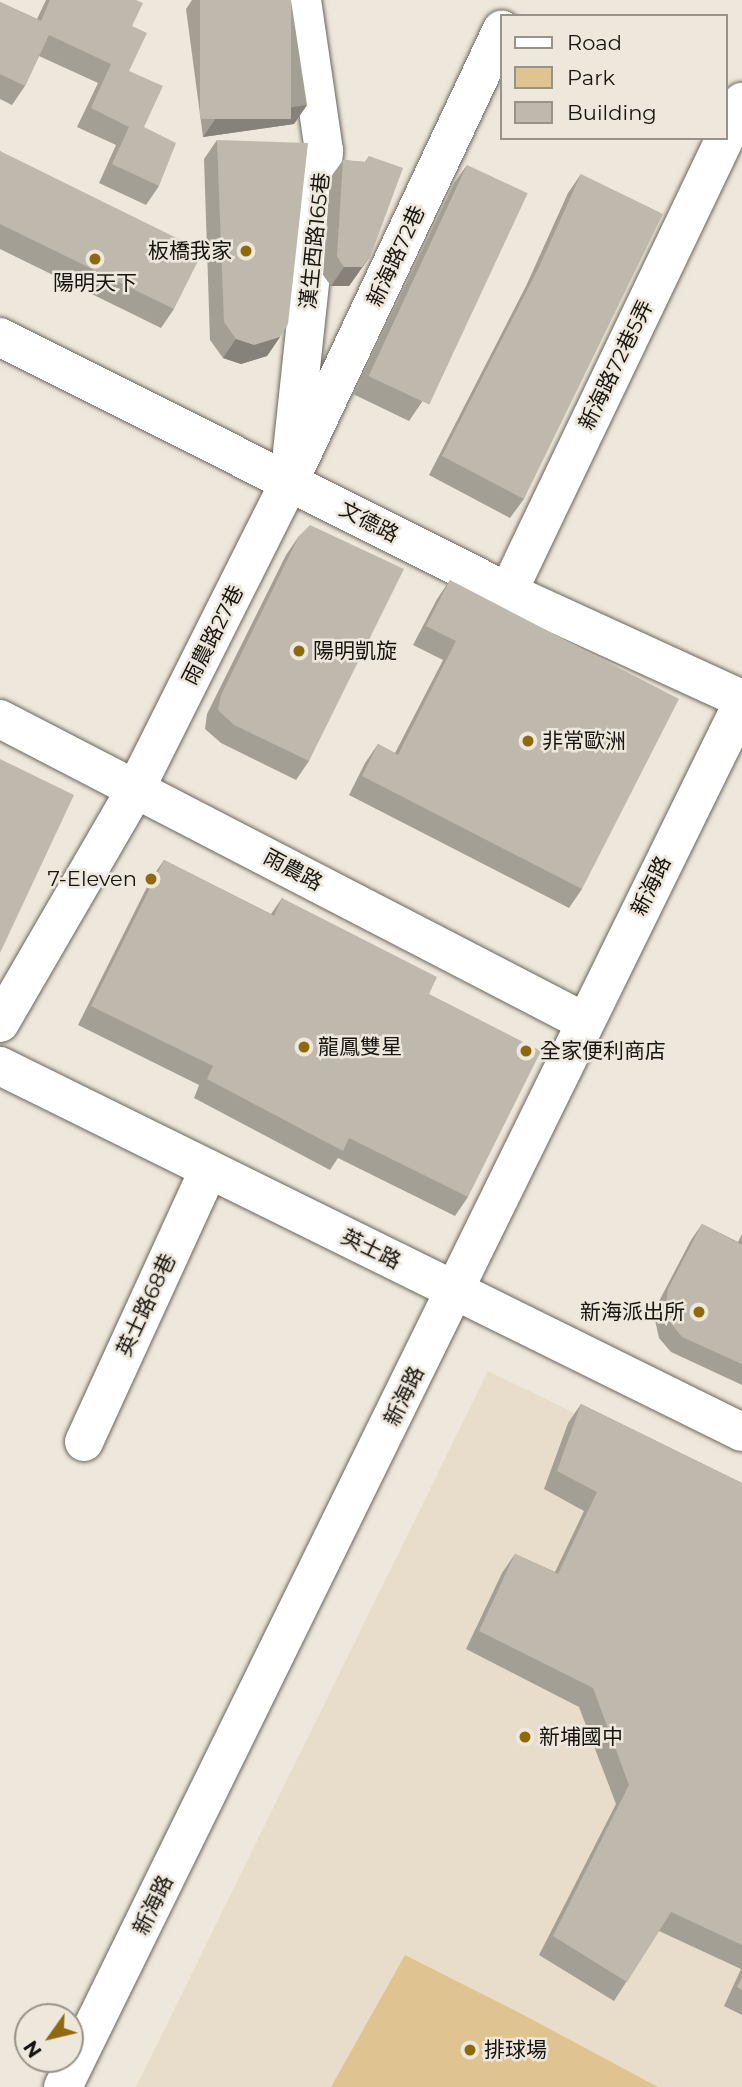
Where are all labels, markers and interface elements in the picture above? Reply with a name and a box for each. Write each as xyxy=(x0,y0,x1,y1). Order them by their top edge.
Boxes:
legend xyxy=(500,14,728,140)
text: Road xyxy=(567,30,622,55)
text: Park xyxy=(567,65,615,90)
text: Building xyxy=(567,100,657,125)
street label: 漢生西路165巷 xyxy=(295,171,335,311)
street label: 新海路72巷 xyxy=(362,202,430,310)
place label: 板橋我家 xyxy=(148,238,232,264)
marker: 板橋我家 xyxy=(238,243,254,259)
marker: 陽明天下 xyxy=(87,251,103,267)
place label: 陽明天下 xyxy=(53,270,137,296)
street label: 新海路72巷5弄 xyxy=(574,296,658,434)
street label: 文德路 xyxy=(335,496,403,548)
street label: 雨農路27巷 xyxy=(177,581,249,689)
place label: 陽明凱旋 xyxy=(313,638,397,664)
marker: 陽明凱旋 xyxy=(291,643,307,659)
place label: 非常歐洲 xyxy=(542,728,626,754)
marker: 非常歐洲 xyxy=(520,733,536,749)
street label: 雨農路 xyxy=(259,844,327,896)
street label: 新海路 xyxy=(626,852,676,920)
place label: 7-Eleven xyxy=(48,866,137,892)
marker: 7-Eleven xyxy=(143,871,159,887)
place label: 龍鳳雙星 xyxy=(318,1034,402,1060)
place label: 全家便利商店 xyxy=(540,1038,666,1064)
marker: 龍鳳雙星 xyxy=(296,1039,312,1055)
marker: 全家便利商店 xyxy=(518,1043,534,1059)
street label: 英士路 xyxy=(337,1224,405,1274)
street label: 英士路68巷 xyxy=(111,1250,181,1360)
place label: 新海派出所 xyxy=(580,1299,685,1325)
marker: 新海派出所 xyxy=(691,1304,707,1320)
street label: 新海路 xyxy=(379,1362,429,1430)
place label: 新埔國中 xyxy=(539,1724,623,1750)
marker: 新埔國中 xyxy=(517,1729,533,1745)
street label: 新海路 xyxy=(128,1871,178,1939)
north arrow xyxy=(14,2003,84,2073)
text: N xyxy=(19,2036,47,2062)
place label: 排球場 xyxy=(484,2037,547,2063)
marker: 排球場 xyxy=(462,2042,478,2058)

